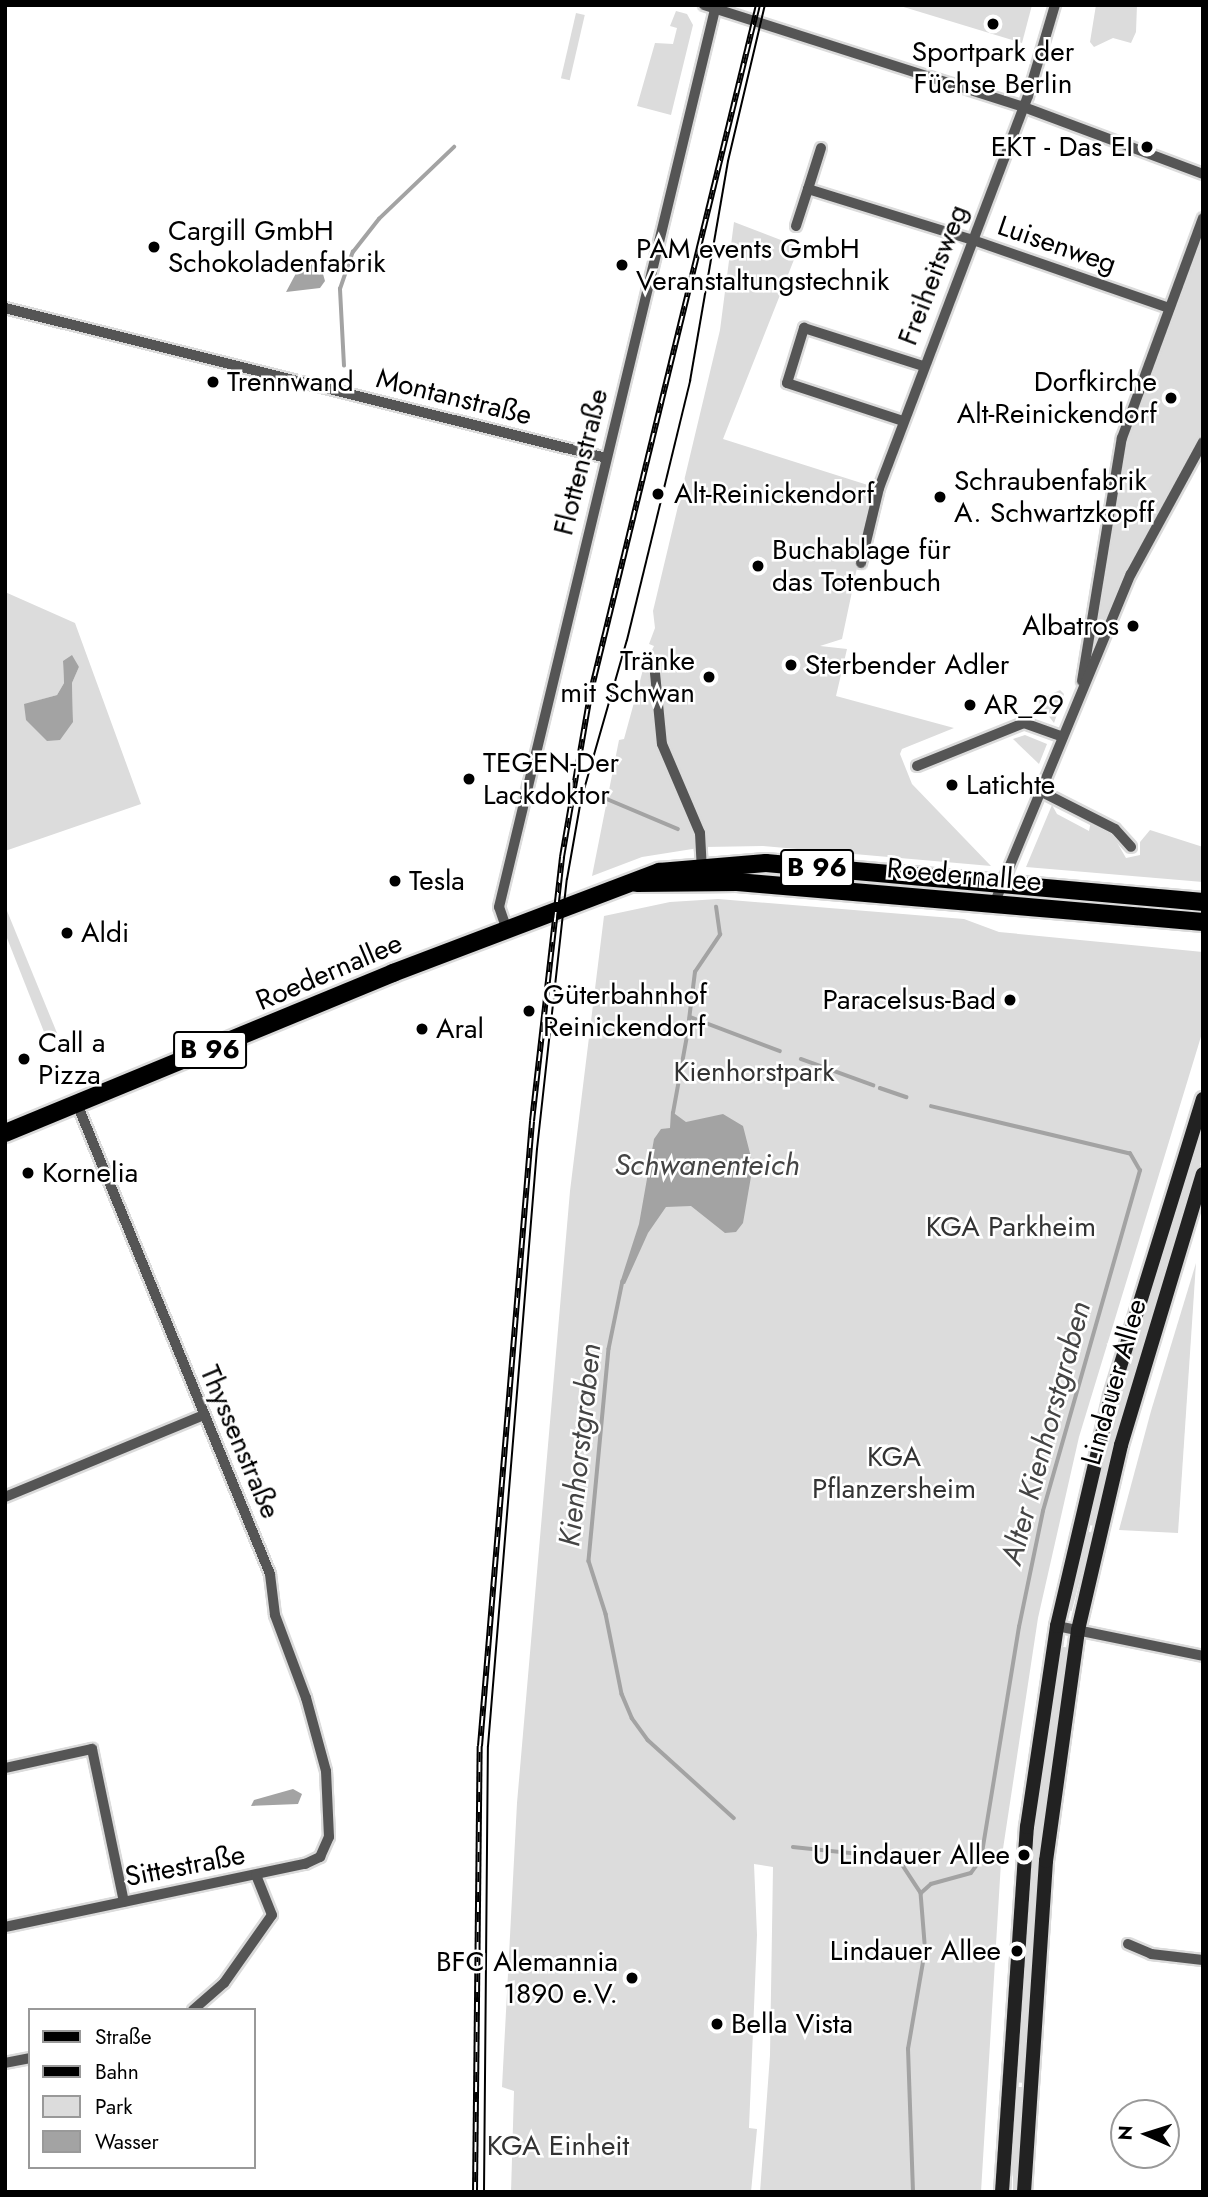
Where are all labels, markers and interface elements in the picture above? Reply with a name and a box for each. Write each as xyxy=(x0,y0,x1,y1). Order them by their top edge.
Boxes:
marker: Sportpark der Füchse Berlin xyxy=(985,16,1001,32)
place label: Sportpark der Füchse Berlin xyxy=(912,35,1074,101)
place label: EKT - Das EI xyxy=(991,130,1133,164)
marker: EKT - Das EI xyxy=(1139,139,1155,155)
street label: Freiheitsweg xyxy=(891,200,975,350)
street label: Luisenweg xyxy=(993,209,1121,281)
place label: Cargill GmbH Schokoladenfabrik xyxy=(168,214,386,280)
place label: PAM events GmbH Veranstaltungstechnik xyxy=(636,232,889,298)
marker: Cargill GmbH Schokoladenfabrik xyxy=(146,239,162,255)
marker: PAM events GmbH Veranstaltungstechnik xyxy=(614,257,630,273)
street label: Montanstraße xyxy=(373,361,535,433)
place label: Trennwand xyxy=(227,365,354,399)
place label: Dorfkirche Alt-Reinickendorf xyxy=(957,365,1157,431)
marker: Trennwand xyxy=(205,374,221,390)
street label: Flottenstraße xyxy=(547,385,615,539)
marker: Dorfkirche Alt-Reinickendorf xyxy=(1163,390,1179,406)
place label: Schraubenfabrik A. Schwartzkopff xyxy=(954,464,1154,530)
place label: Alt-Reinickendorf xyxy=(674,477,874,511)
marker: Alt-Reinickendorf xyxy=(648,484,668,504)
marker: Schraubenfabrik A. Schwartzkopff xyxy=(932,489,948,505)
place label: Buchablage für das Totenbuch xyxy=(772,533,951,599)
marker: Buchablage für das Totenbuch xyxy=(750,558,766,574)
place label: Albatros xyxy=(1022,609,1119,643)
marker: Albatros xyxy=(1125,618,1141,634)
place label: Tränke mit Schwan xyxy=(560,644,695,710)
place label: Sterbender Adler xyxy=(805,648,1009,682)
marker: Sterbender Adler xyxy=(783,657,799,673)
marker: Tränke mit Schwan xyxy=(701,669,717,685)
place label: AR_29 xyxy=(984,688,1064,722)
marker: AR_29 xyxy=(962,697,978,713)
place label: TEGEN-Der Lackdoktor xyxy=(483,746,619,812)
place label: Latichte xyxy=(966,768,1055,802)
marker: TEGEN-Der Lackdoktor xyxy=(461,771,477,787)
marker: Latichte xyxy=(944,777,960,793)
road number: B 96 xyxy=(778,846,856,890)
street label: Roedernallee xyxy=(885,851,1043,899)
place label: Tesla xyxy=(409,864,465,898)
marker: Tesla xyxy=(387,873,403,889)
place label: Aldi xyxy=(81,916,129,950)
marker: Aldi xyxy=(59,925,75,941)
street label: Roedernallee xyxy=(251,926,407,1018)
place label: Güterbahnhof Reinickendorf xyxy=(543,978,707,1044)
place label: Paracelsus-Bad xyxy=(823,983,996,1017)
marker: Paracelsus-Bad xyxy=(1002,992,1018,1008)
marker: Güterbahnhof Reinickendorf xyxy=(521,1003,537,1019)
place label: Aral xyxy=(436,1012,484,1046)
marker: Aral xyxy=(414,1021,430,1037)
place label: Call a Pizza xyxy=(38,1026,105,1092)
road number: B 96 xyxy=(172,1028,248,1072)
marker: Call a Pizza xyxy=(16,1051,32,1067)
park label: Kienhorstpark xyxy=(673,1055,835,1089)
water label: Schwanenteich xyxy=(614,1147,800,1183)
place label: Kornelia xyxy=(42,1156,138,1190)
marker: Kornelia xyxy=(20,1165,36,1181)
park label: KGA Parkheim xyxy=(926,1210,1096,1244)
street label: Lindauer Allee xyxy=(1074,1295,1154,1469)
water label: Alter Kienhorstgraben xyxy=(994,1297,1098,1569)
water label: Kienhorstgraben xyxy=(551,1342,609,1548)
street label: Thyssenstraße xyxy=(193,1360,287,1524)
park label: KGA Pflanzersheim xyxy=(812,1440,976,1506)
street label: Sittestraße xyxy=(122,1838,248,1894)
place label: U Lindauer Allee xyxy=(813,1838,1010,1872)
marker: U Lindauer Allee xyxy=(1016,1847,1032,1863)
place label: Lindauer Allee xyxy=(830,1934,1001,1968)
marker: Lindauer Allee xyxy=(1007,1941,1027,1961)
place label: BFC Alemannia 1890 e.V. xyxy=(436,1945,618,2011)
marker: BFC Alemannia 1890 e.V. xyxy=(624,1970,640,1986)
place label: Bella Vista xyxy=(731,2007,853,2041)
legend xyxy=(28,2008,256,2169)
marker: Bella Vista xyxy=(709,2016,725,2032)
text: Straße xyxy=(95,2022,152,2052)
text: Bahn xyxy=(95,2057,139,2087)
text: Park xyxy=(95,2092,132,2122)
north arrow xyxy=(1110,2099,1180,2169)
text: N xyxy=(1112,2125,1139,2141)
text: Wasser xyxy=(95,2127,159,2157)
park label: KGA Einheit xyxy=(487,2129,629,2163)

